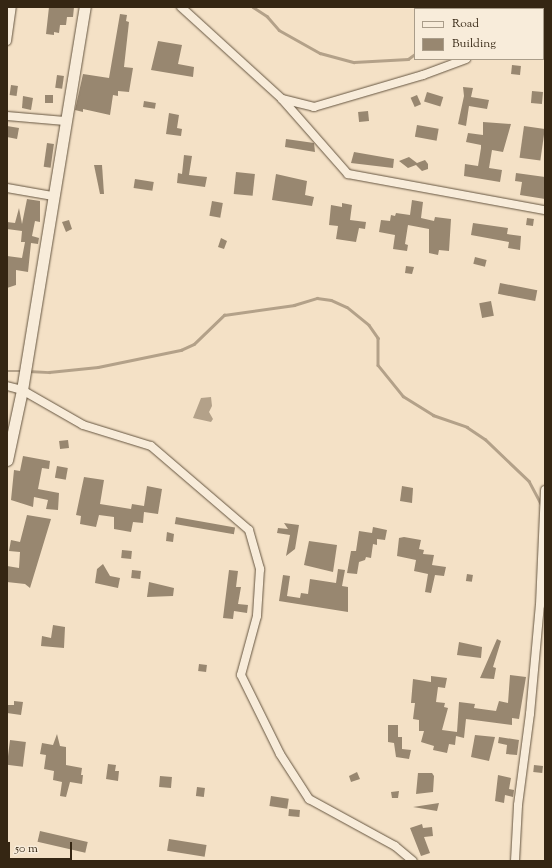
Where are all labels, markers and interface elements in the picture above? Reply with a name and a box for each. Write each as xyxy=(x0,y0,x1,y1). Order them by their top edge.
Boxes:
legend xyxy=(414,8,544,60)
text: Road xyxy=(452,15,479,33)
text: Building xyxy=(452,35,496,53)
scale bar xyxy=(10,834,74,860)
text: 50 m xyxy=(15,840,38,858)

